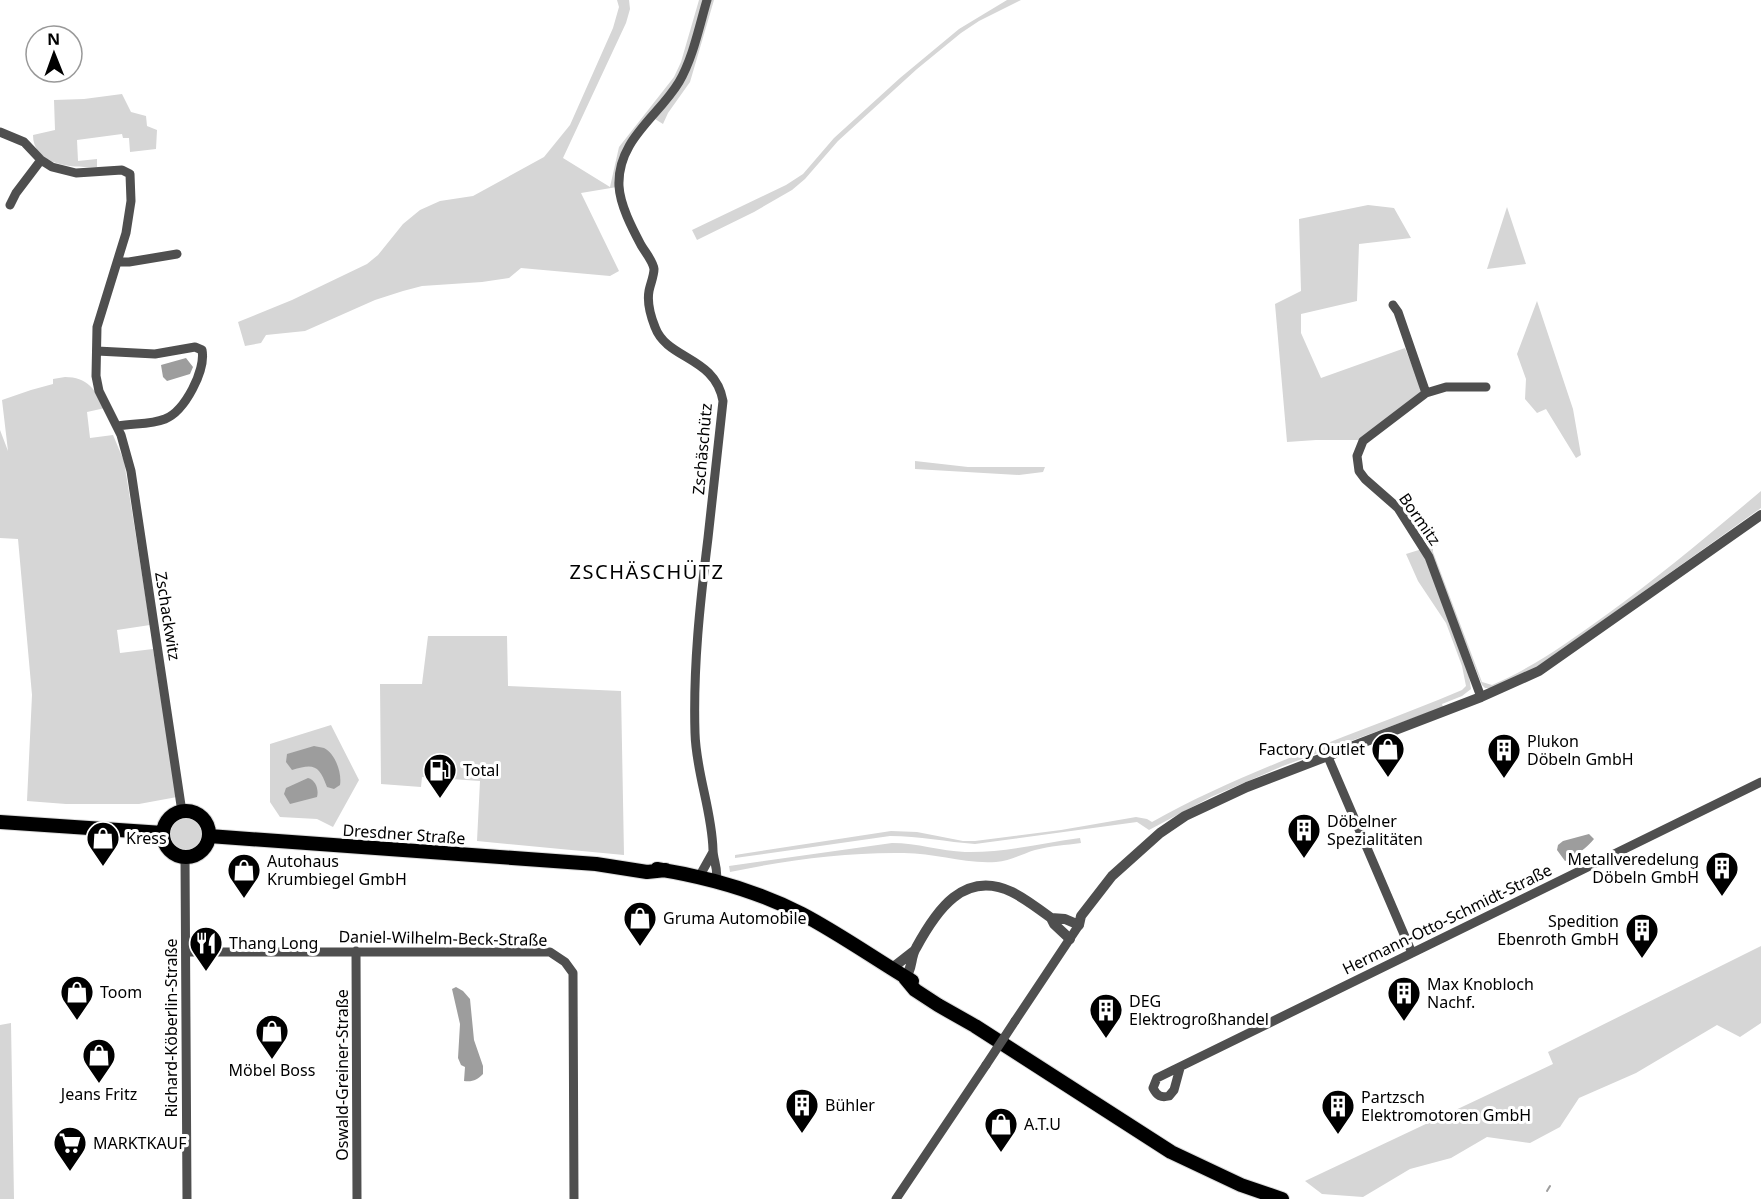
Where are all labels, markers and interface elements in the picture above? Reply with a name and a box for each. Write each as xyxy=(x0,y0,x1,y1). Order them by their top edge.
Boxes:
north arrow xyxy=(24,24,84,84)
text: N xyxy=(47,28,60,50)
street label: Zschäschütz xyxy=(687,402,717,496)
street label: Bormitz xyxy=(1394,488,1446,550)
district label: ZSCHÄSCHÜTZ xyxy=(570,558,724,585)
street label: Zschackwitz xyxy=(150,570,186,662)
place label: Plukon Döbeln GmbH xyxy=(1527,730,1634,770)
shop icon: Factory Outlet xyxy=(1370,731,1406,778)
building icon: Plukon Döbeln GmbH xyxy=(1486,732,1522,779)
place label: Factory Outlet xyxy=(1259,738,1365,760)
fuel station icon: Total xyxy=(422,752,458,799)
place label: Total xyxy=(463,759,499,781)
place label: Döbelner Spezialitäten xyxy=(1327,810,1423,850)
building icon: Döbelner Spezialitäten xyxy=(1286,812,1322,859)
street label: Dresdner Straße xyxy=(342,819,466,849)
shop icon: Kress xyxy=(85,820,121,867)
place label: Kress xyxy=(126,827,167,849)
place label: Metallveredelung Döbeln GmbH xyxy=(1567,848,1699,888)
place label: Autohaus Krumbiegel GmbH xyxy=(267,850,407,890)
building icon: Metallveredelung Döbeln GmbH xyxy=(1704,850,1740,897)
shop icon: Autohaus Krumbiegel GmbH xyxy=(226,852,262,899)
street label: Hermann-Otto-Schmidt-Straße xyxy=(1339,859,1555,979)
shop icon: Gruma Automobile xyxy=(622,900,658,947)
place label: Gruma Automobile xyxy=(663,907,807,929)
place label: Spedition Ebenroth GmbH xyxy=(1497,910,1619,950)
building icon: Spedition Ebenroth GmbH xyxy=(1624,912,1660,959)
restaurant icon: Thang Long xyxy=(188,925,224,972)
street label: Daniel-Wilhelm-Beck-Straße xyxy=(338,925,548,951)
place label: Thang Long xyxy=(229,932,318,954)
street label: Richard-Köberlin-Straße xyxy=(160,938,182,1118)
place label: Max Knobloch Nachf. xyxy=(1427,973,1534,1013)
shop icon: Toom xyxy=(59,974,95,1021)
building icon: Max Knobloch Nachf. xyxy=(1386,975,1422,1022)
place label: Toom xyxy=(100,981,142,1003)
street label: Oswald-Greiner-Straße xyxy=(331,989,353,1161)
place label: DEG Elektrogroßhandel xyxy=(1129,990,1269,1030)
building icon: DEG Elektrogroßhandel xyxy=(1088,992,1124,1039)
shop icon: Möbel Boss xyxy=(254,1013,290,1060)
shop icon: Jeans Fritz xyxy=(81,1037,117,1084)
place label: Möbel Boss xyxy=(229,1059,315,1081)
place label: Jeans Fritz xyxy=(59,1083,137,1105)
place label: Partzsch Elektromotoren GmbH xyxy=(1361,1086,1531,1126)
building icon: Bühler xyxy=(784,1087,820,1134)
building icon: Partzsch Elektromotoren GmbH xyxy=(1320,1088,1356,1135)
place label: Bühler xyxy=(825,1094,875,1116)
shop icon: A.T.U xyxy=(983,1106,1019,1153)
place label: A.T.U xyxy=(1024,1113,1061,1135)
supermarket icon: MARKTKAUF xyxy=(52,1125,88,1172)
place label: MARKTKAUF xyxy=(93,1132,187,1154)

